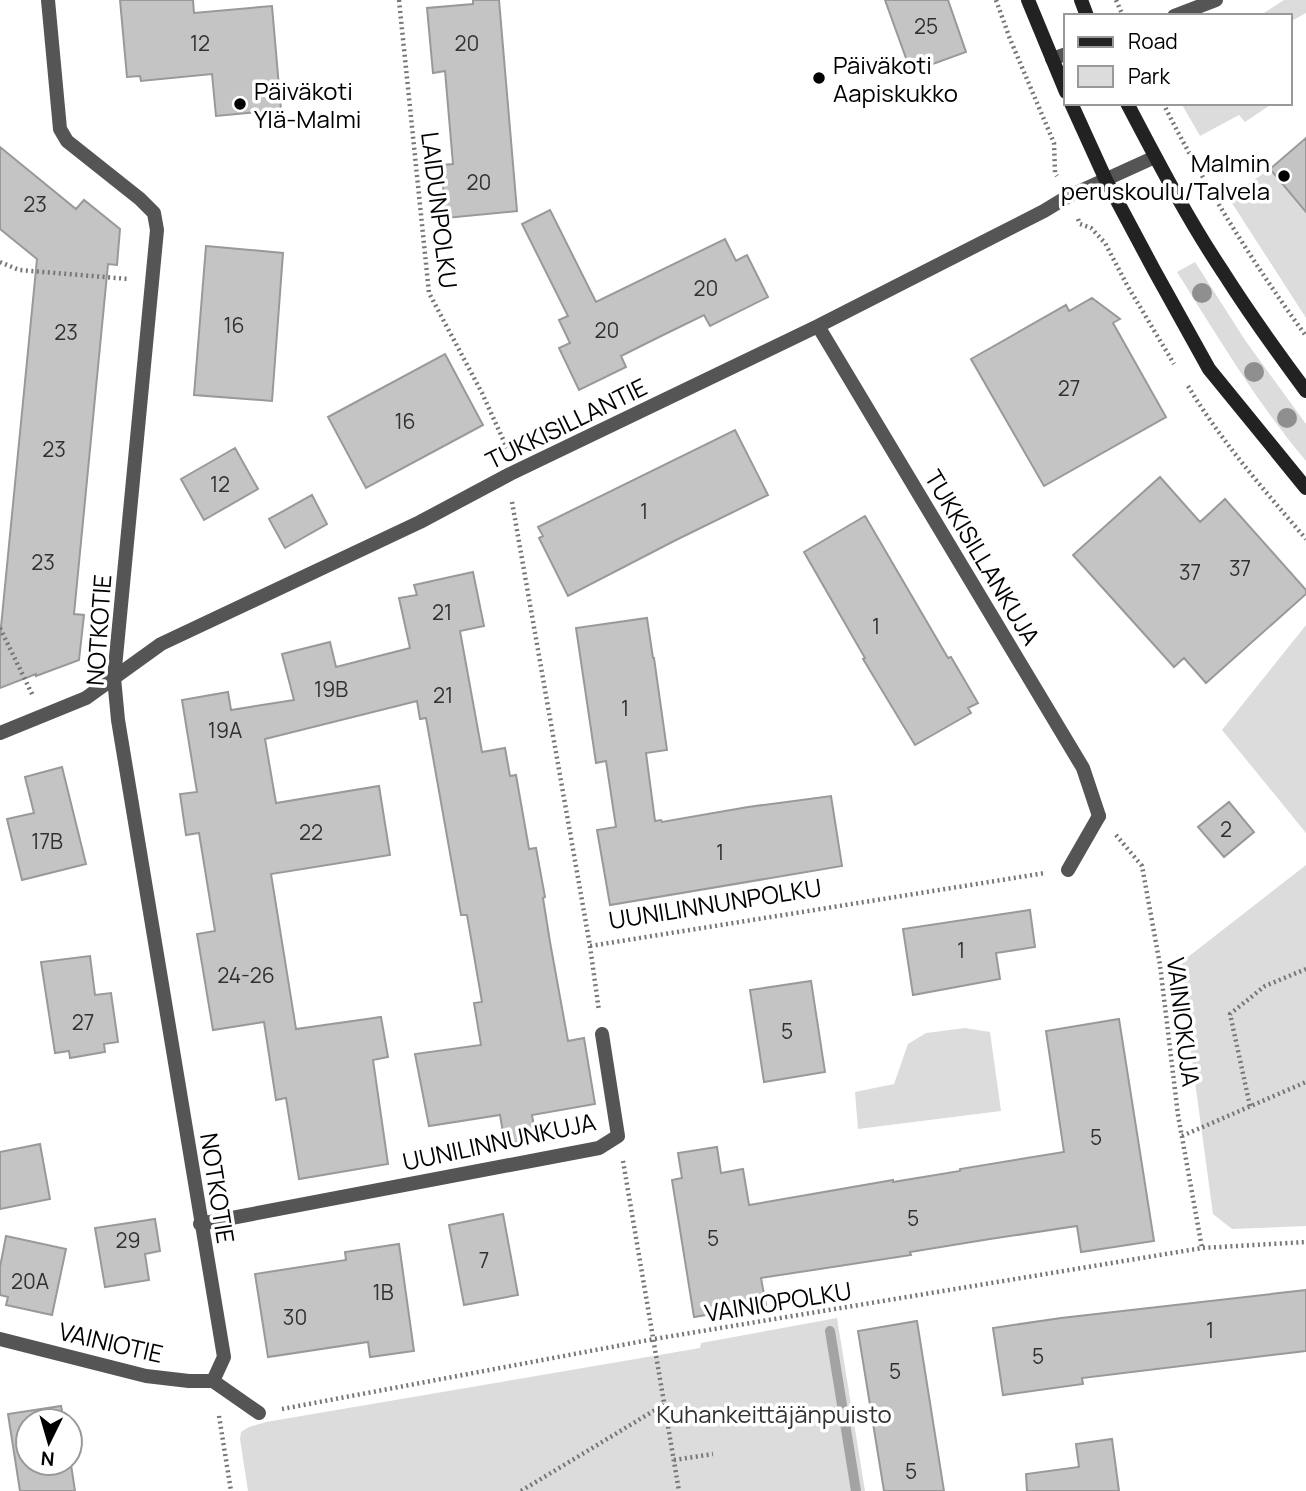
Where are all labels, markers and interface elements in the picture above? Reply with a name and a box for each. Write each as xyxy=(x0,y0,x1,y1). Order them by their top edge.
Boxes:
house number: 25 xyxy=(914,12,938,40)
legend xyxy=(1064,14,1292,105)
text: Road xyxy=(1128,27,1178,55)
house number: 12 xyxy=(190,29,210,57)
house number: 20 xyxy=(455,29,479,57)
place label: Päiväkoti Aapiskukko xyxy=(833,48,958,109)
text: Park xyxy=(1128,62,1170,90)
marker: Päiväkoti Aapiskukko xyxy=(811,70,827,86)
place label: Päiväkoti Ylä-Malmi xyxy=(254,74,361,135)
marker: Päiväkoti Ylä-Malmi xyxy=(232,96,248,112)
street label: LAIDUNPOLKU xyxy=(414,130,466,290)
place label: Malmin peruskoulu/Talvela xyxy=(1061,146,1270,207)
house number: 20 xyxy=(467,168,491,196)
marker: Malmin peruskoulu/Talvela xyxy=(1276,168,1292,184)
house number: 23 xyxy=(23,190,47,218)
house number: 20 xyxy=(694,274,718,302)
house number: 16 xyxy=(223,311,245,339)
house number: 20 xyxy=(595,316,619,344)
house number: 23 xyxy=(54,318,78,346)
street label: TUKKISILLANTIE xyxy=(480,370,652,476)
house number: 27 xyxy=(1058,374,1080,402)
house number: 16 xyxy=(394,407,416,435)
house number: 23 xyxy=(42,435,66,463)
street label: TUKKISILLANKUJA xyxy=(918,463,1048,651)
house number: 12 xyxy=(210,470,230,498)
house number: 1 xyxy=(640,497,648,525)
house number: 23 xyxy=(31,548,55,576)
house number: 37 xyxy=(1229,554,1251,582)
house number: 37 xyxy=(1179,558,1201,586)
street label: NOTKOTIE xyxy=(78,573,118,687)
house number: 21 xyxy=(432,598,452,626)
house number: 1 xyxy=(872,612,880,640)
house number: 19B xyxy=(314,675,348,703)
house number: 21 xyxy=(433,681,453,709)
house number: 1 xyxy=(621,694,629,722)
house number: 19A xyxy=(208,716,242,744)
house number: 2 xyxy=(1220,815,1232,843)
house number: 22 xyxy=(299,818,323,846)
house number: 17B xyxy=(31,827,63,855)
house number: 1 xyxy=(716,838,724,866)
street label: UUNILINNUNPOLKU xyxy=(606,870,824,936)
house number: 1 xyxy=(957,936,965,964)
street label: VAINIOKUJA xyxy=(1160,955,1208,1089)
house number: 24-26 xyxy=(217,961,275,989)
house number: 27 xyxy=(72,1008,94,1036)
house number: 5 xyxy=(781,1017,793,1045)
street label: UUNILINNUNKUJA xyxy=(399,1104,599,1178)
house number: 5 xyxy=(1090,1123,1102,1151)
street label: NOTKOTIE xyxy=(193,1130,243,1246)
house number: 5 xyxy=(907,1204,919,1232)
house number: 5 xyxy=(707,1224,719,1252)
house number: 29 xyxy=(115,1226,141,1254)
house number: 7 xyxy=(479,1246,489,1274)
house number: 20A xyxy=(11,1267,49,1295)
street label: VAINIOPOLKU xyxy=(702,1273,854,1329)
house number: 1B xyxy=(372,1278,394,1306)
house number: 30 xyxy=(283,1303,307,1331)
street label: VAINIOTIE xyxy=(56,1314,166,1370)
house number: 1 xyxy=(1206,1316,1214,1344)
house number: 5 xyxy=(1032,1342,1044,1370)
house number: 5 xyxy=(889,1357,901,1385)
park label: Kuhankeittäjänpuisto xyxy=(656,1397,892,1430)
north arrow xyxy=(14,1407,84,1477)
text: N xyxy=(40,1445,55,1472)
house number: 5 xyxy=(905,1457,917,1485)

